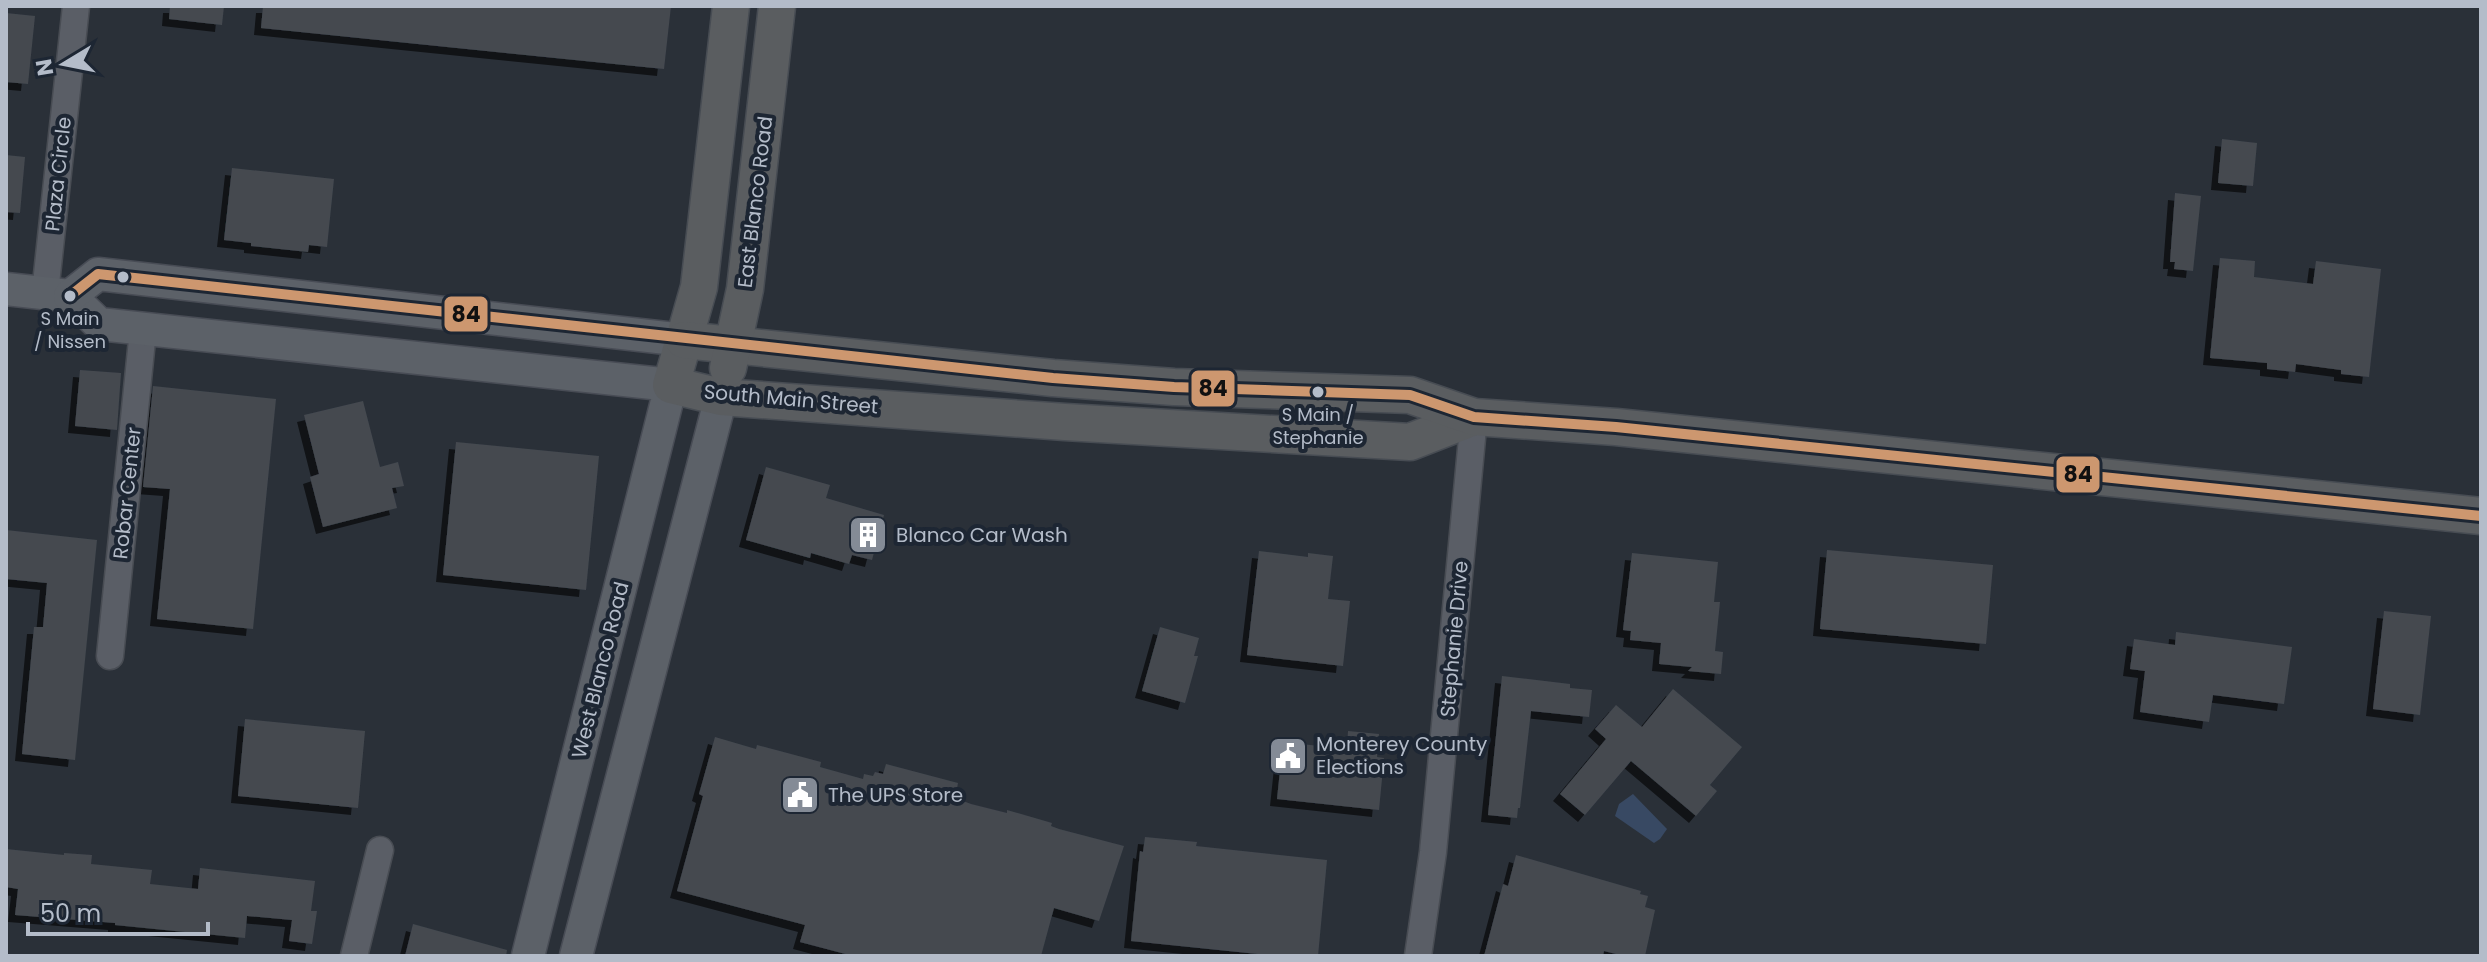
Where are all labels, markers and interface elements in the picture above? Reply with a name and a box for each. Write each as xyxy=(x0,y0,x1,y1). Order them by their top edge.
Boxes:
north arrow xyxy=(24,24,104,104)
text: N xyxy=(28,57,61,78)
street label: Plaza Circle xyxy=(38,115,78,233)
street label: East Blanco Road xyxy=(731,115,779,289)
unlabelled marker xyxy=(115,269,131,285)
marker: S Main / Nissen xyxy=(62,288,78,304)
line badge: 84 xyxy=(443,295,489,333)
text: 84 xyxy=(451,299,481,330)
place label: S Main / Nissen xyxy=(34,306,106,354)
line badge: 84 xyxy=(1190,369,1236,408)
text: 84 xyxy=(1198,373,1228,404)
street label: South Main Street xyxy=(703,377,879,421)
marker: S Main / Stephanie xyxy=(1310,384,1326,400)
place label: S Main / Stephanie xyxy=(1272,402,1364,450)
street label: Robar Center xyxy=(106,426,148,560)
line badge: 84 xyxy=(2055,455,2101,494)
text: 84 xyxy=(2063,459,2093,490)
building icon: Blanco Car Wash xyxy=(847,514,889,556)
place label: Blanco Car Wash xyxy=(896,521,1068,549)
street label: Stephanie Drive xyxy=(1433,560,1475,718)
street label: West Blanco Road xyxy=(565,579,635,761)
place label: Monterey County Elections xyxy=(1316,730,1487,781)
public building icon: Monterey County Elections xyxy=(1267,735,1309,777)
public building icon: The UPS Store xyxy=(779,774,821,816)
place label: The UPS Store xyxy=(828,781,963,809)
scale bar xyxy=(28,886,208,936)
text: 50 m xyxy=(40,897,101,930)

